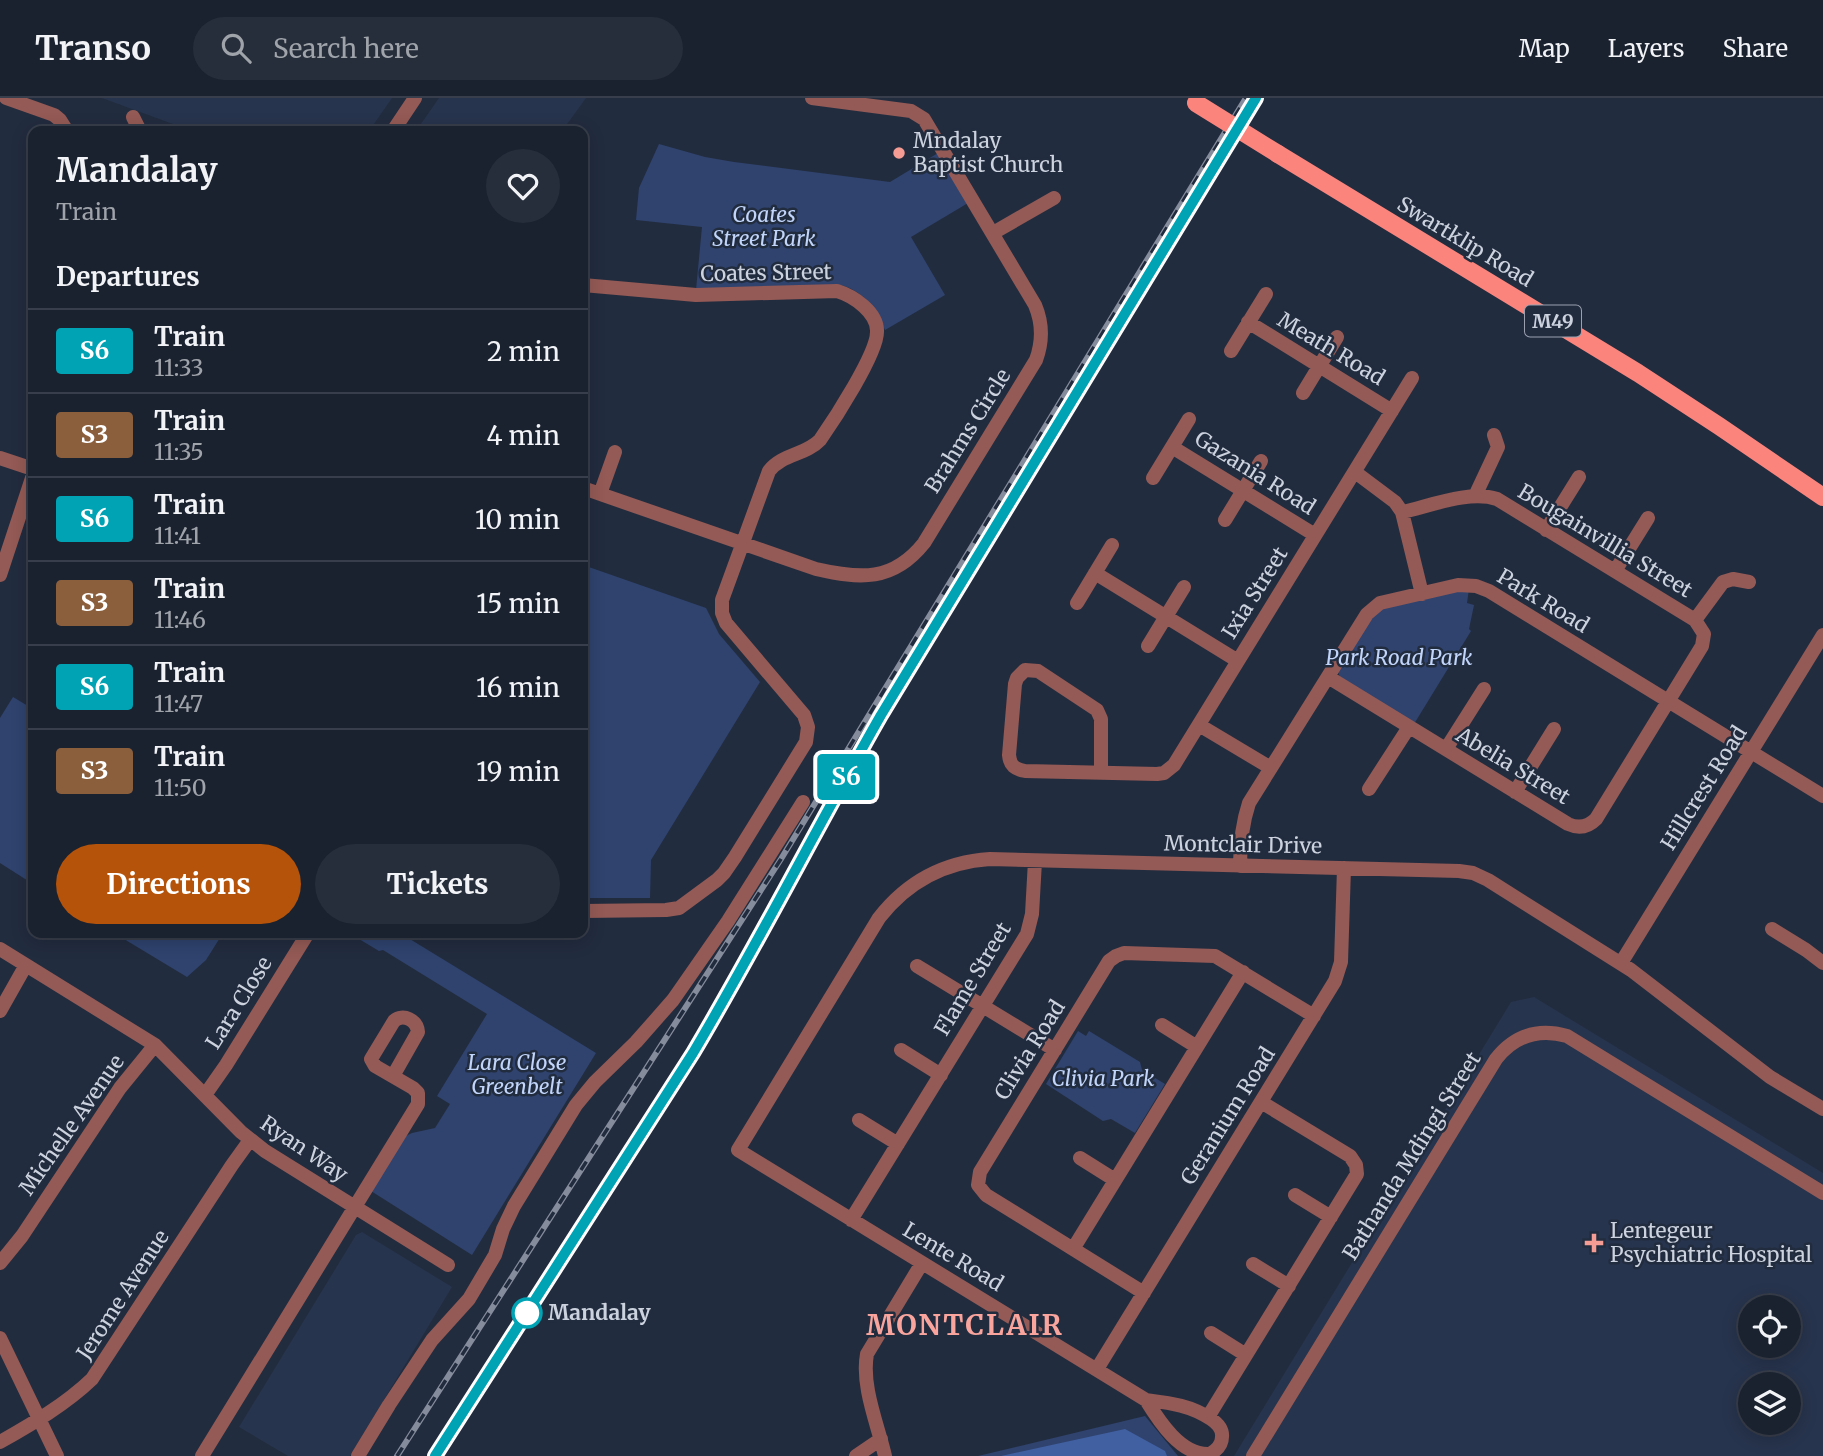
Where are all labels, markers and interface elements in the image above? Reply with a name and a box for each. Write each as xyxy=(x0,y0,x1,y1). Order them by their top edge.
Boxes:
search box xyxy=(193,17,683,80)
text: Transo xyxy=(35,28,151,69)
icon: search xyxy=(217,29,255,67)
text: Search here xyxy=(273,32,419,65)
text: Map xyxy=(1519,33,1570,64)
text: Layers xyxy=(1608,33,1684,64)
text: Share xyxy=(1722,33,1788,64)
place label: Mndalay Baptist Church xyxy=(913,127,1063,178)
marker: Mndalay Baptist Church xyxy=(891,145,907,161)
button: heart xyxy=(486,149,560,223)
text: Mandalay xyxy=(56,150,217,191)
street label: Swartklip Road xyxy=(1392,190,1538,293)
text: Train xyxy=(56,197,117,226)
park label: Coates Street Park xyxy=(712,201,816,252)
street label: Coates Street xyxy=(700,258,832,287)
text: Departures xyxy=(56,260,200,293)
street label: Meath Road xyxy=(1273,306,1390,391)
road number: M49 xyxy=(1525,306,1581,336)
text: Train xyxy=(154,320,225,353)
text: S6 xyxy=(80,335,109,366)
text: 2 min xyxy=(487,335,560,368)
text: 11:33 xyxy=(154,353,204,382)
street label: Brahms Circle xyxy=(919,364,1017,498)
text: Train xyxy=(154,404,225,437)
text: S3 xyxy=(81,419,109,450)
text: 4 min xyxy=(486,419,560,452)
street label: Gazania Road xyxy=(1190,425,1321,521)
text: 11:35 xyxy=(154,437,204,466)
street label: Bougainvillia Street xyxy=(1513,478,1697,603)
text: Train xyxy=(154,488,225,521)
text: S6 xyxy=(80,503,109,534)
text: 10 min xyxy=(475,503,560,536)
text: 11:41 xyxy=(154,521,201,550)
street label: Ixia Street xyxy=(1216,542,1293,644)
street label: Park Road xyxy=(1492,563,1594,639)
text: Train xyxy=(154,572,225,605)
text: S3 xyxy=(81,587,109,618)
text: 15 min xyxy=(476,587,560,620)
text: 11:46 xyxy=(154,605,206,634)
park label: Park Road Park xyxy=(1325,644,1473,671)
text: Train xyxy=(154,656,225,689)
text: S6 xyxy=(80,671,109,702)
text: 16 min xyxy=(476,671,560,704)
text: 11:47 xyxy=(154,689,203,718)
street label: Abelia Street xyxy=(1450,720,1575,810)
street label: Hillcrest Road xyxy=(1655,720,1753,855)
text: Train xyxy=(154,740,225,773)
line badge: S6 xyxy=(814,754,878,800)
text: S3 xyxy=(81,755,109,786)
text: 19 min xyxy=(476,755,560,788)
text: S6 xyxy=(831,761,861,792)
text: 11:50 xyxy=(154,773,207,802)
street label: Montclair Drive xyxy=(1164,830,1322,859)
button: Directions xyxy=(56,844,301,924)
button: Tickets xyxy=(315,844,560,924)
street label: Flame Street xyxy=(928,917,1017,1040)
street label: Lara Close xyxy=(200,951,278,1054)
street label: Clivia Road xyxy=(988,995,1071,1105)
street label: Geranium Road xyxy=(1174,1042,1281,1190)
street label: Bathanda Mdingi Street xyxy=(1336,1047,1487,1265)
street label: Michelle Avenue xyxy=(13,1049,130,1200)
park label: Lara Close Greenbelt xyxy=(467,1049,567,1100)
park label: Clivia Park xyxy=(1052,1065,1155,1092)
street label: Ryan Way xyxy=(255,1110,354,1188)
street label: Lente Road xyxy=(898,1216,1009,1297)
place label: Lentegeur Psychiatric Hospital xyxy=(1610,1217,1813,1268)
street label: Jerome Avenue xyxy=(70,1225,175,1366)
marker: Lentegeur Psychiatric Hospital xyxy=(1584,1233,1604,1253)
map controls xyxy=(1738,1295,1801,1435)
button: locate xyxy=(1738,1295,1801,1358)
marker: Mandalay xyxy=(512,1298,542,1328)
place label: Mandalay xyxy=(548,1299,651,1326)
district label: MONTCLAIR xyxy=(866,1307,1064,1343)
button: layers xyxy=(1738,1372,1801,1435)

